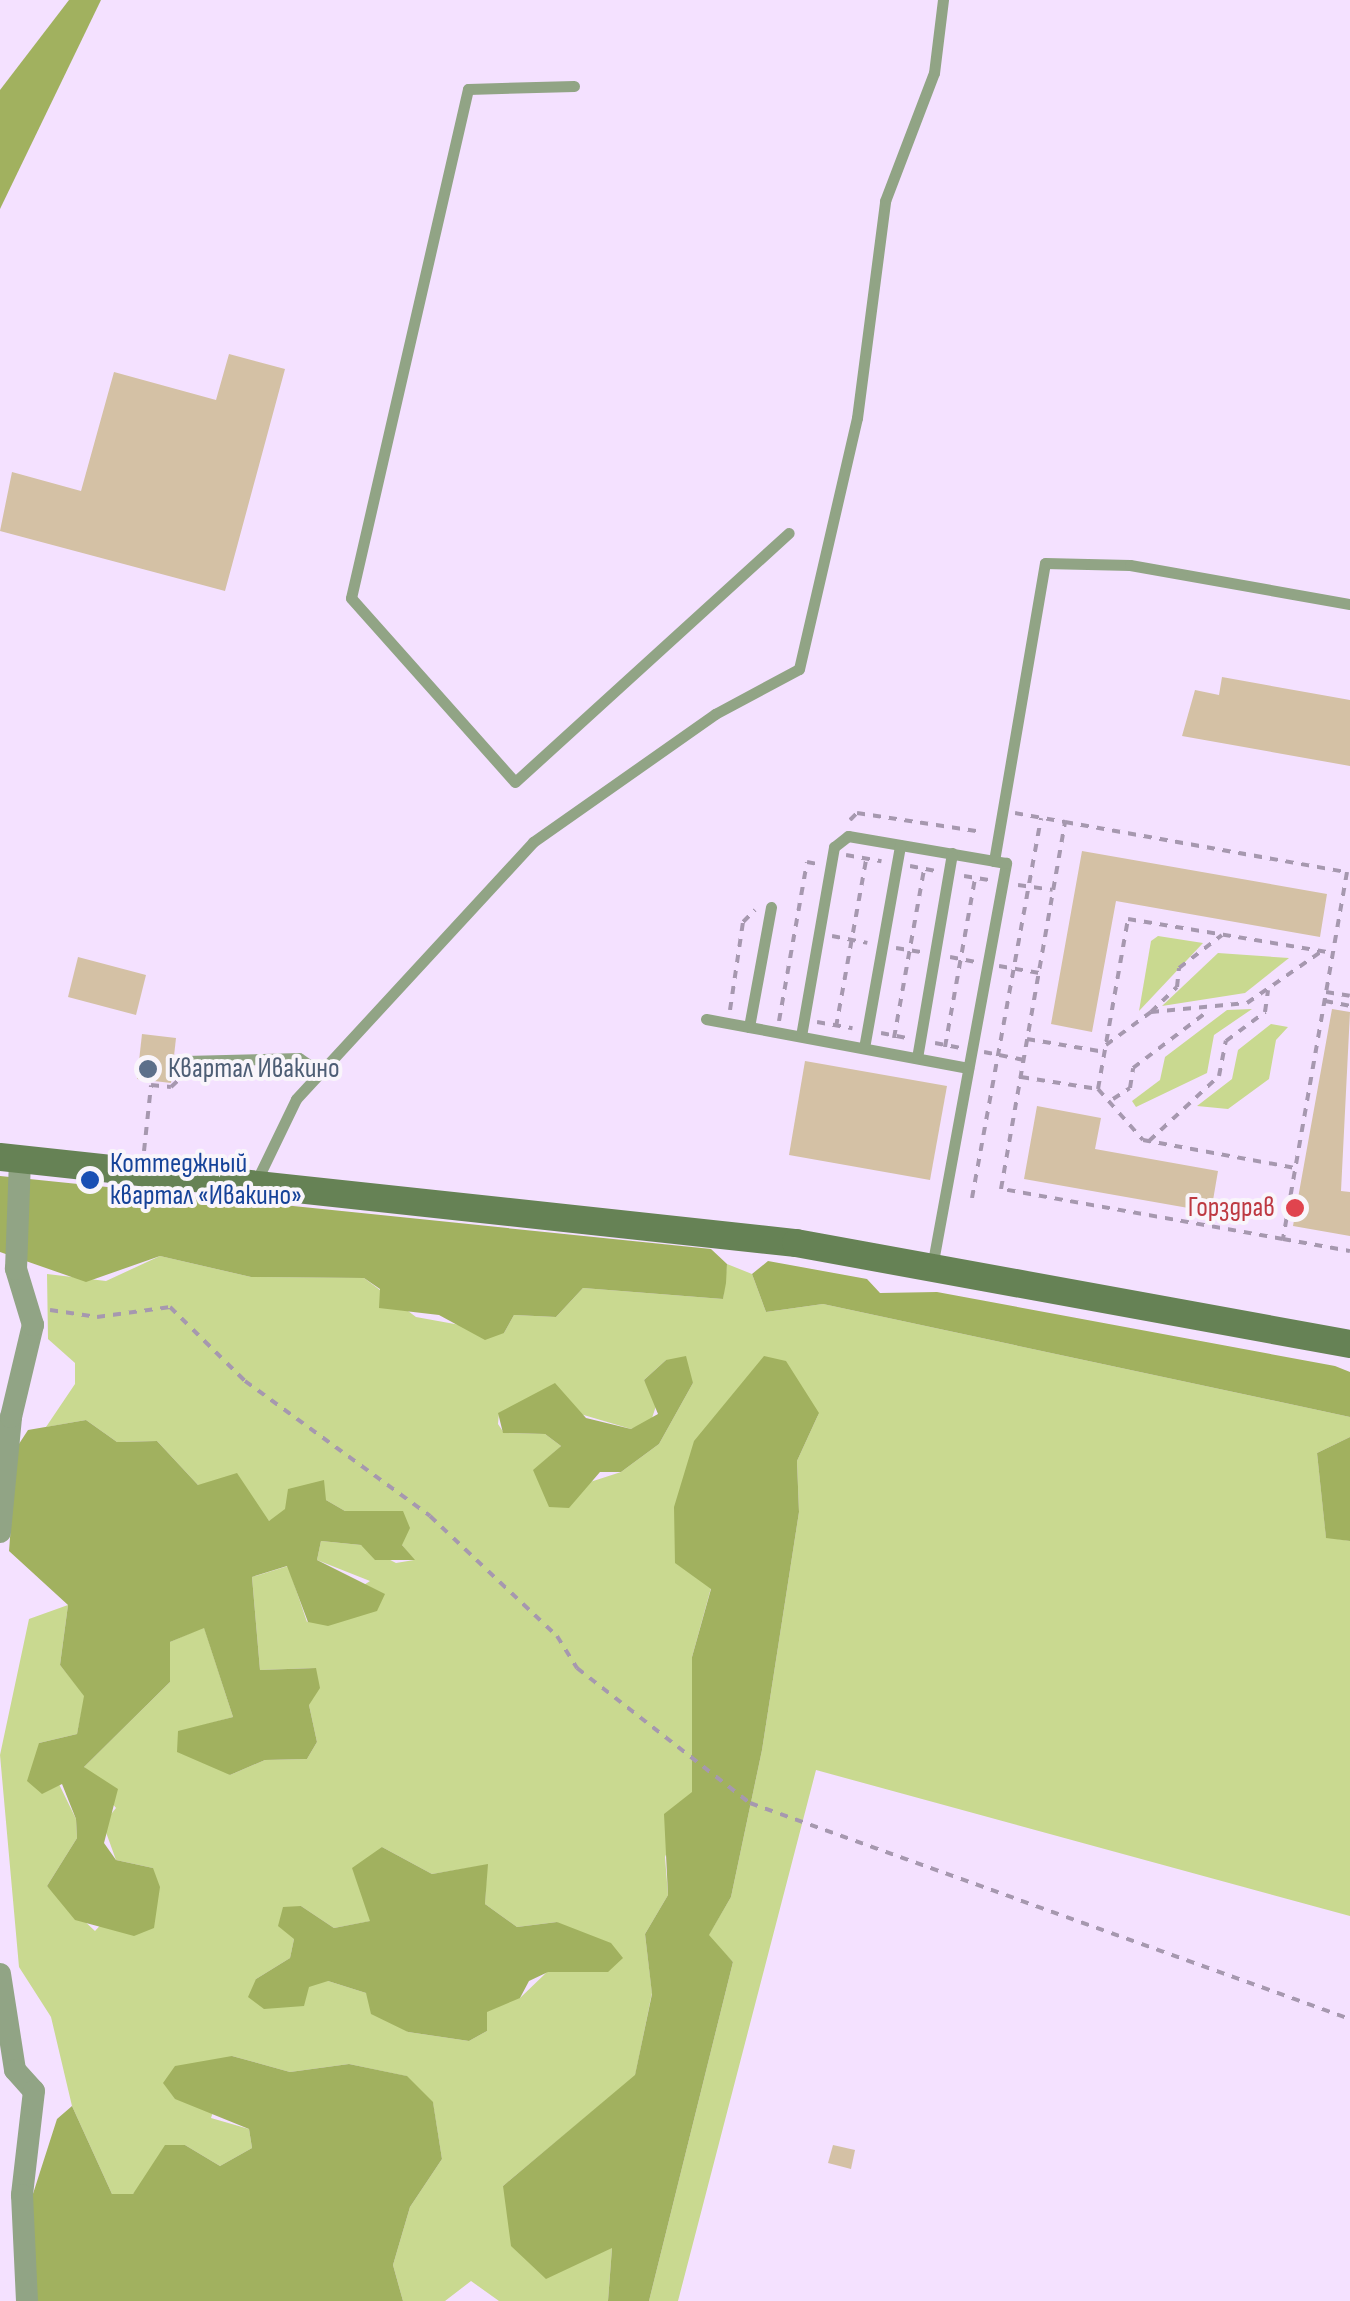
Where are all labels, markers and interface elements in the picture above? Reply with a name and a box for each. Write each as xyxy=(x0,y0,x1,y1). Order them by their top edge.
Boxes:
place label: Квартал Ивакино xyxy=(168,1052,340,1086)
marker: Квартал Ивакино xyxy=(137,1058,159,1080)
place label: Коттеджный квартал «Ивакино» xyxy=(110,1147,302,1213)
marker: Коттеджный квартал «Ивакино» xyxy=(79,1169,101,1191)
place label: Горздрав xyxy=(1188,1191,1275,1225)
marker: Горздрав xyxy=(1284,1197,1306,1219)

